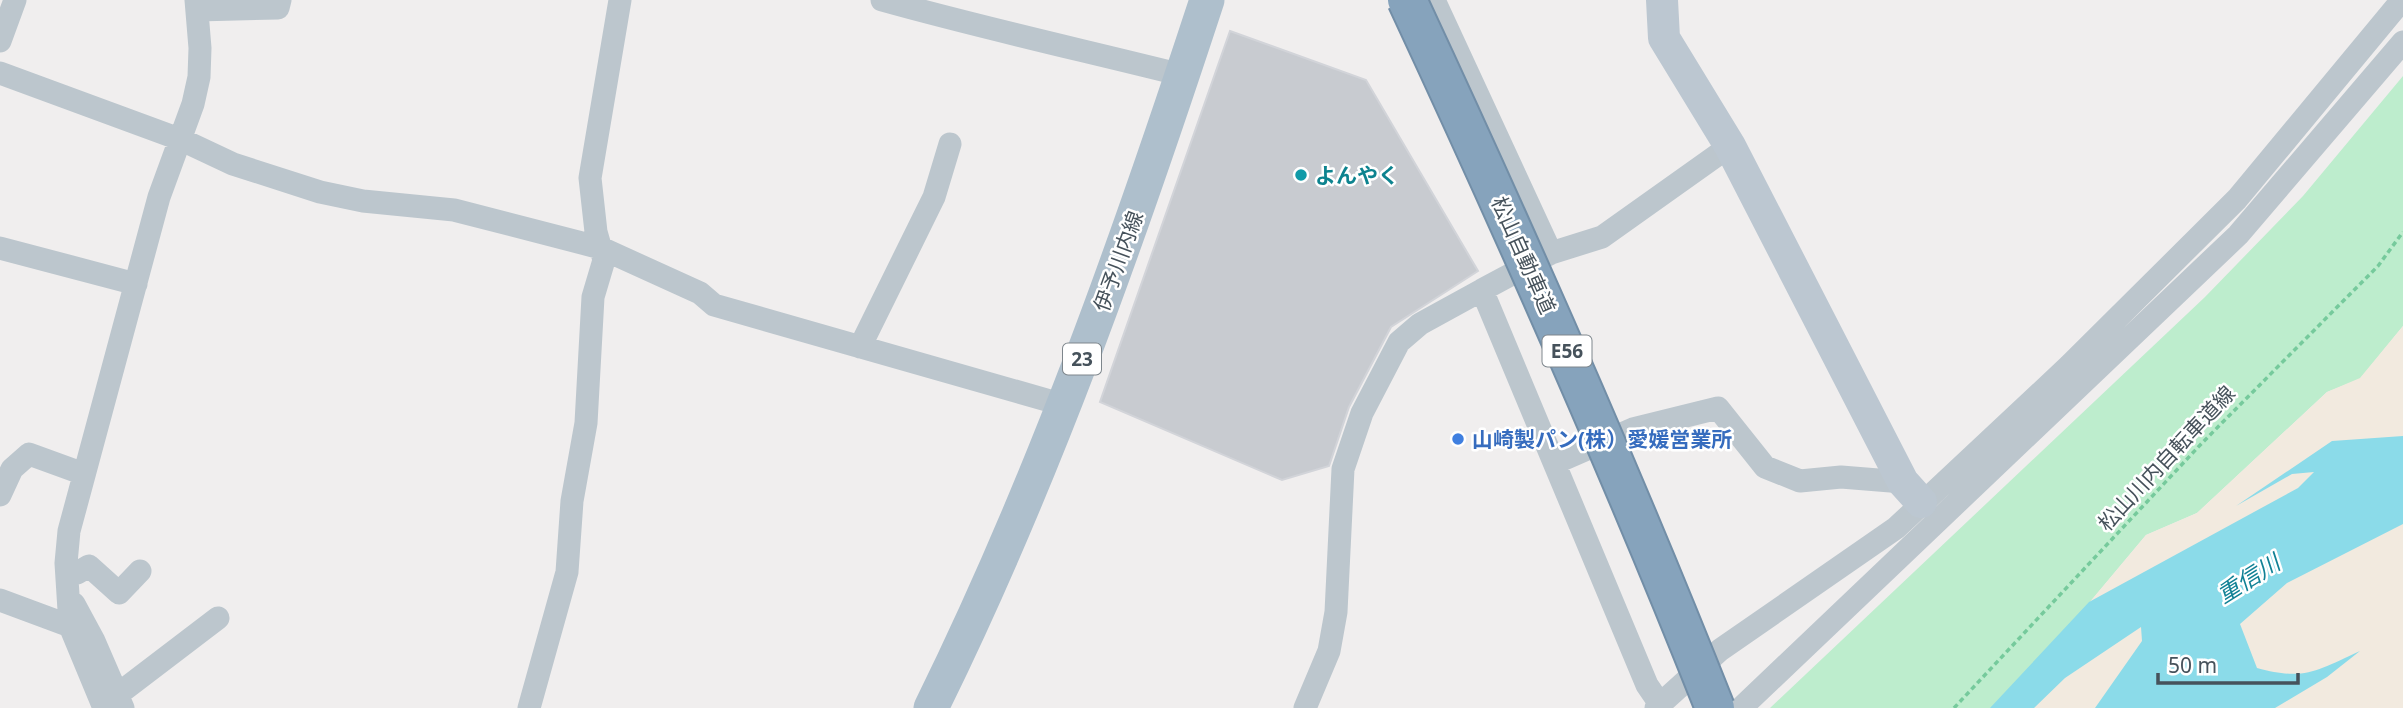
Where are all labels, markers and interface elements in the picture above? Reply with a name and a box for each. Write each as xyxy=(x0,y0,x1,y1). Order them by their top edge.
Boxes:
place label: よんやく xyxy=(1315,161,1399,189)
marker: よんやく xyxy=(1293,167,1309,183)
street label: 松山自動車道 xyxy=(1486,192,1562,318)
street label: 伊予川内線 xyxy=(1087,207,1149,315)
road number: E56 xyxy=(1542,336,1592,366)
road number: 23 xyxy=(1063,344,1101,374)
street label: 松山川内自転車道線 xyxy=(2091,379,2241,537)
place label: 山崎製パン(株）愛媛営業所 xyxy=(1472,425,1732,453)
marker: 山崎製パン(株）愛媛営業所 xyxy=(1450,431,1466,447)
water label: 重信川 xyxy=(2210,545,2288,610)
scale bar xyxy=(2158,642,2298,686)
text: 50 m xyxy=(2168,651,2217,679)

